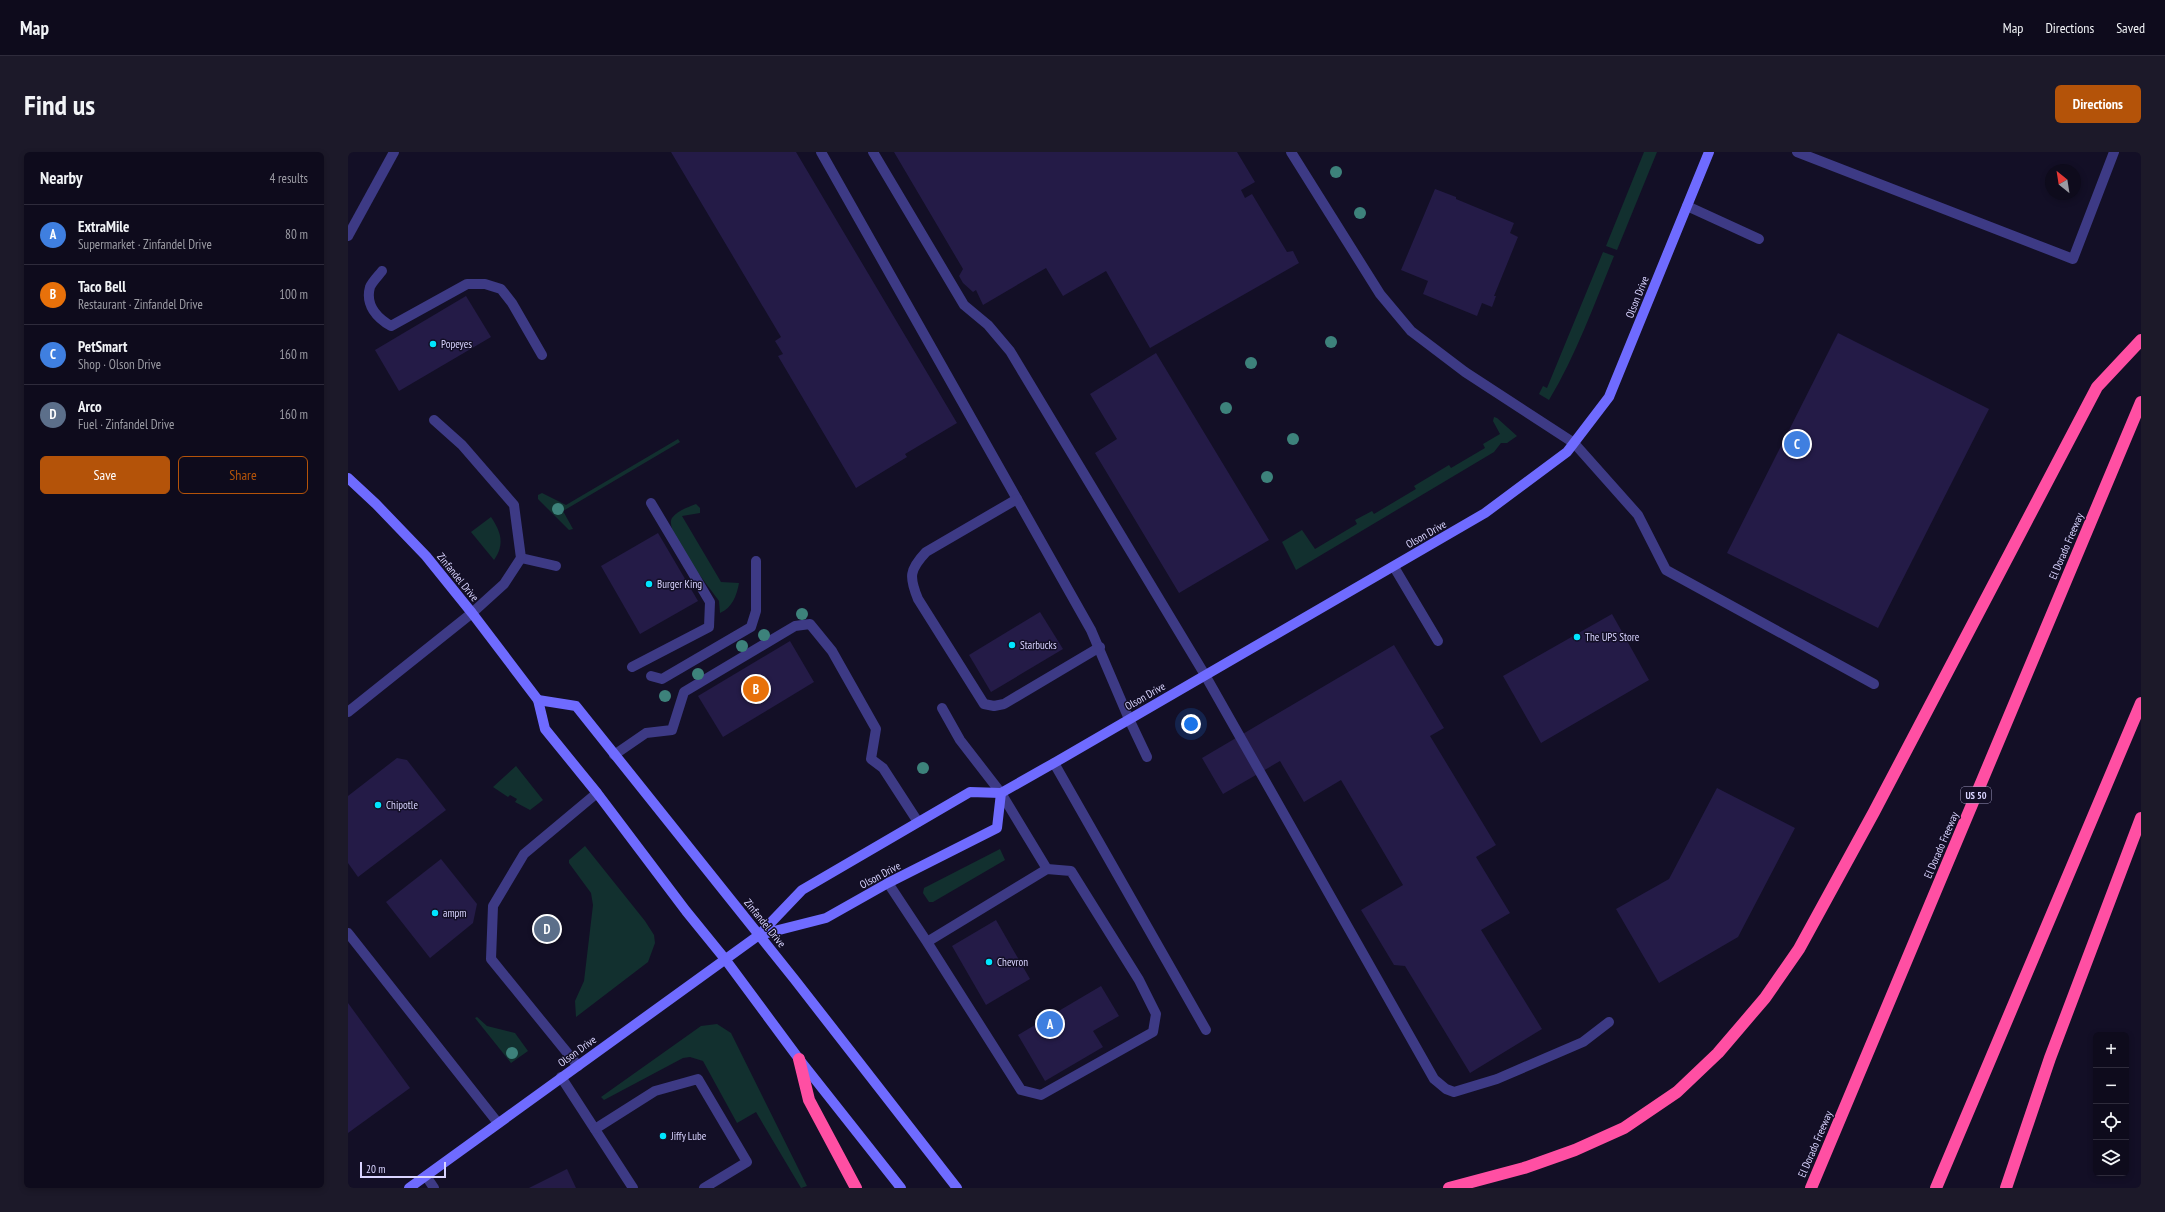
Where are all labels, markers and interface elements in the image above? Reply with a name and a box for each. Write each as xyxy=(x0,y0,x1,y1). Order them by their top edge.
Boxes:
text: Map xyxy=(20,16,49,40)
text: Map xyxy=(2003,19,2023,37)
text: Directions xyxy=(2045,19,2094,37)
text: Saved xyxy=(2116,19,2145,37)
button: Directions xyxy=(2055,85,2141,123)
text: Find us xyxy=(24,86,95,123)
north arrow xyxy=(2045,164,2081,200)
text: Nearby xyxy=(40,167,83,189)
text: 4 results xyxy=(269,170,308,187)
text: ExtraMile xyxy=(78,217,129,236)
text: A xyxy=(50,226,56,243)
text: 80 m xyxy=(285,226,308,243)
text: Supermarket · Zinfandel Drive xyxy=(78,236,212,253)
street label: Olson Drive xyxy=(1622,273,1652,320)
text: Taco Bell xyxy=(78,277,126,296)
text: B xyxy=(50,286,56,303)
text: 100 m xyxy=(279,286,308,303)
text: Restaurant · Zinfandel Drive xyxy=(78,296,203,313)
text: PetSmart xyxy=(78,337,127,356)
place label: Popeyes xyxy=(441,337,472,351)
marker: Popeyes xyxy=(428,339,438,349)
text: C xyxy=(50,346,56,363)
text: 160 m xyxy=(279,346,308,363)
text: Shop · Olson Drive xyxy=(78,356,161,373)
text: Arco xyxy=(78,397,102,416)
text: D xyxy=(50,406,56,423)
text: 160 m xyxy=(279,406,308,423)
text: Fuel · Zinfandel Drive xyxy=(78,416,174,433)
pin: C xyxy=(1784,429,1810,459)
button: Save xyxy=(40,456,170,494)
button: Share xyxy=(178,456,308,494)
street label: El Dorado Freeway xyxy=(2046,510,2087,581)
street label: Olson Drive xyxy=(1403,517,1449,551)
street label: Zinfandel Drive xyxy=(434,550,482,604)
place label: Burger King xyxy=(657,577,702,591)
marker: Burger King xyxy=(644,579,654,589)
place label: The UPS Store xyxy=(1585,630,1640,644)
marker: The UPS Store xyxy=(1572,632,1582,642)
place label: Starbucks xyxy=(1020,638,1057,652)
marker: Starbucks xyxy=(1007,640,1017,650)
pin: B xyxy=(743,674,769,704)
street label: Olson Drive xyxy=(1122,679,1168,713)
your location xyxy=(1181,714,1201,734)
road number: US 50 xyxy=(1961,787,1991,803)
place label: Chipotle xyxy=(386,798,418,812)
marker: Chipotle xyxy=(373,800,383,810)
street label: El Dorado Freeway xyxy=(1921,809,1962,880)
street label: Olson Drive xyxy=(857,858,903,892)
street label: Zinfandel Drive xyxy=(741,896,789,950)
place label: ampm xyxy=(443,906,467,920)
marker: ampm xyxy=(430,908,440,918)
pin: D xyxy=(534,914,560,944)
place label: Chevron xyxy=(997,955,1028,969)
marker: Chevron xyxy=(984,957,994,967)
pin: A xyxy=(1037,1009,1063,1039)
street label: Olson Drive xyxy=(555,1032,599,1070)
map controls xyxy=(2093,1032,2129,1176)
button: + xyxy=(2093,1032,2129,1068)
button: − xyxy=(2093,1068,2129,1104)
button: locate xyxy=(2093,1104,2129,1140)
street label: El Dorado Freeway xyxy=(1795,1108,1836,1179)
place label: Jiffy Lube xyxy=(670,1129,707,1143)
marker: Jiffy Lube xyxy=(658,1131,668,1141)
button: layers xyxy=(2093,1140,2129,1176)
scale bar xyxy=(360,1160,446,1179)
text: 20 m xyxy=(366,1162,385,1176)

